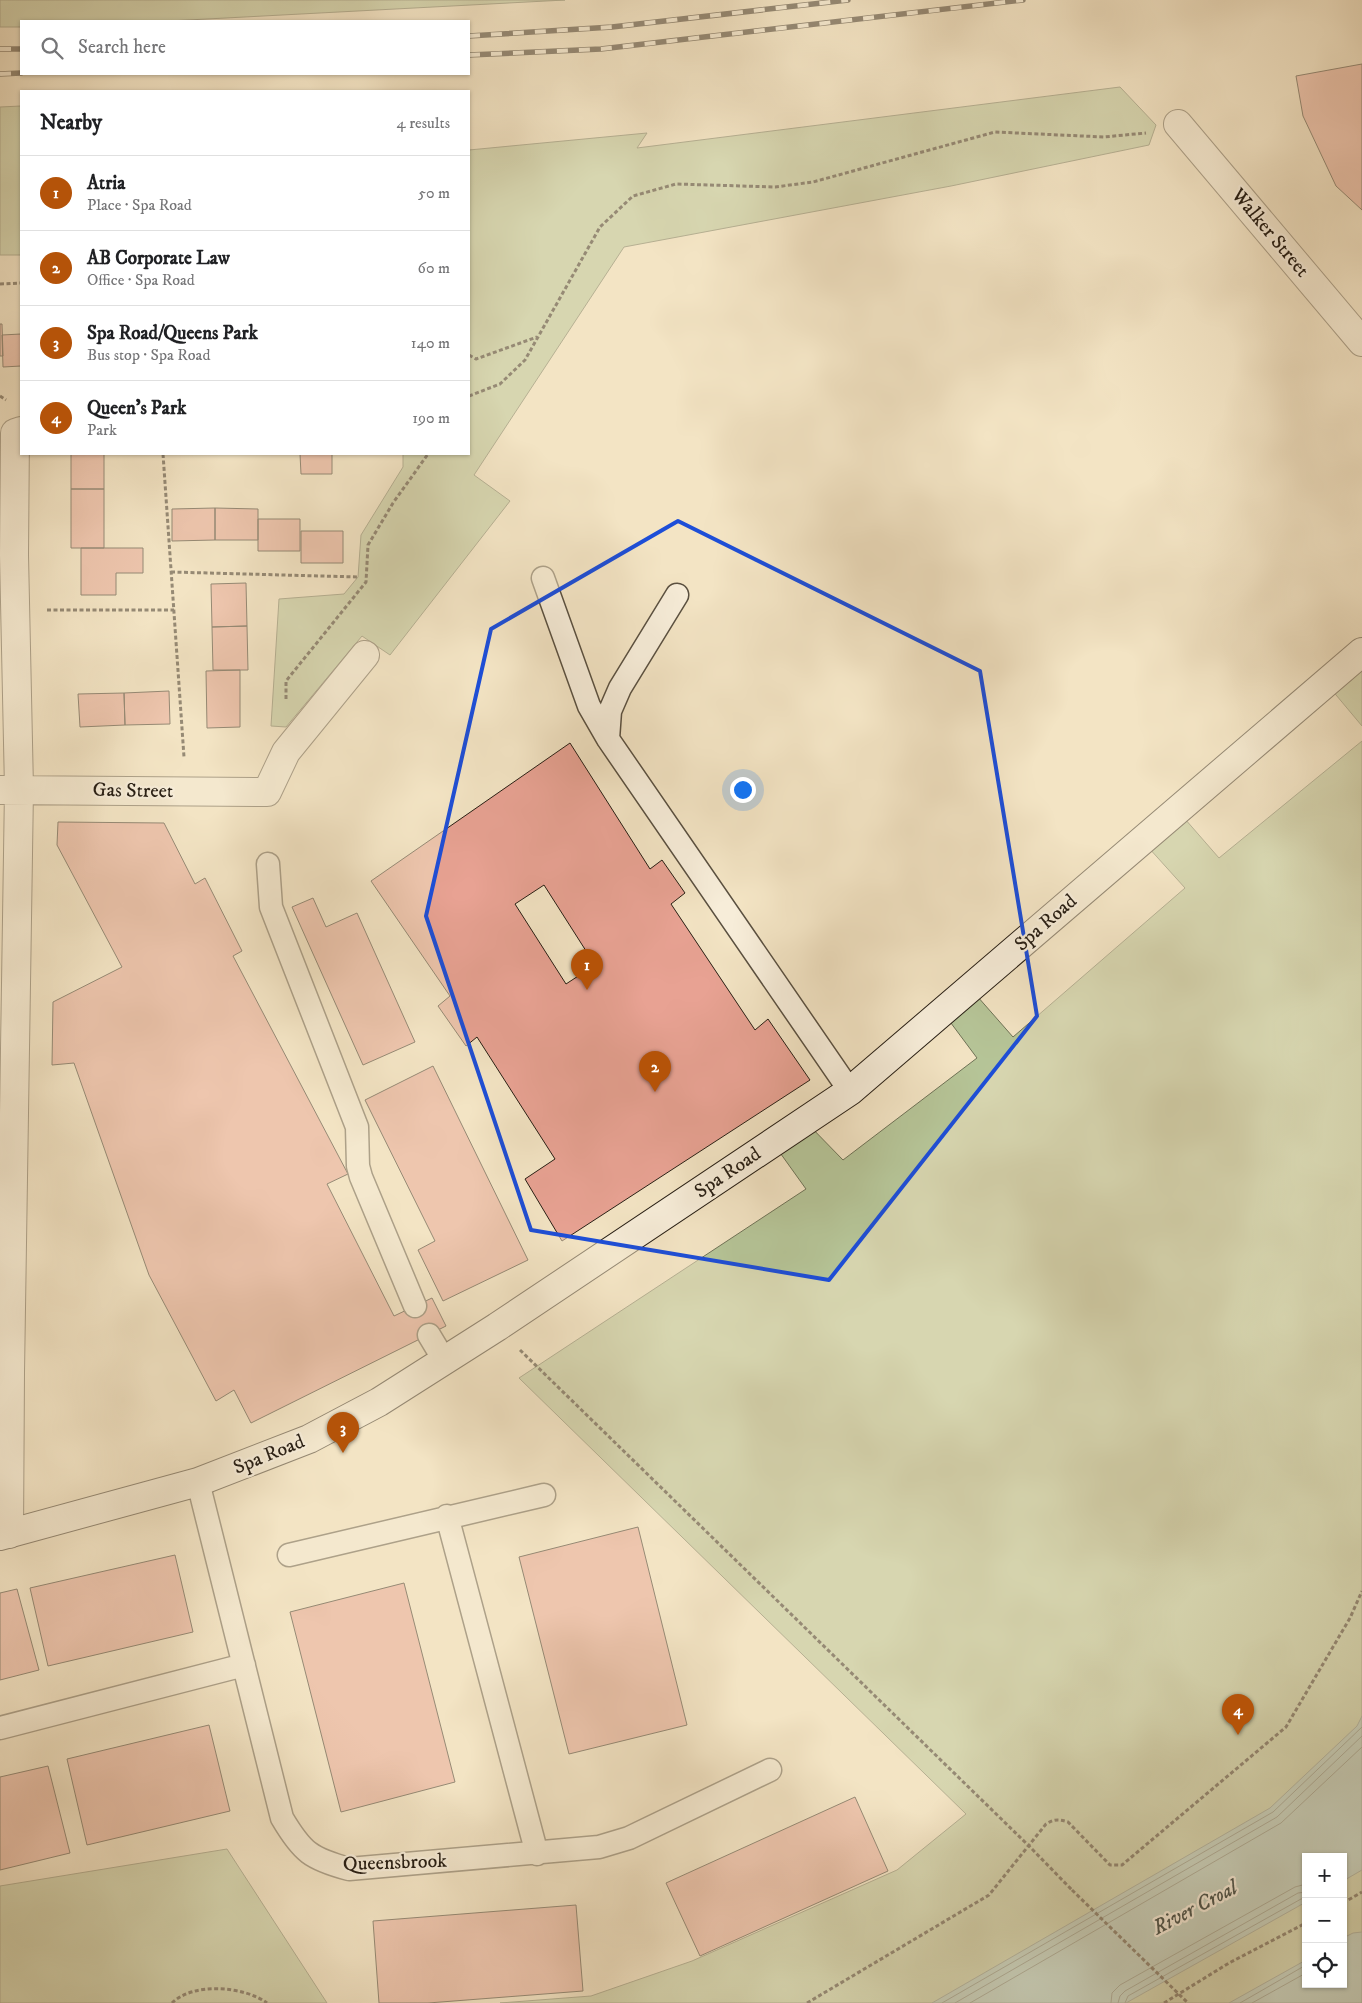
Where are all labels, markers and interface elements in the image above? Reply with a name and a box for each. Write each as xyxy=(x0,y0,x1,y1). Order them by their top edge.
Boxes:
search box xyxy=(20,20,470,75)
icon: search xyxy=(38,34,66,62)
text: Search here xyxy=(78,36,166,59)
text: Nearby xyxy=(40,110,102,136)
text: 4 results xyxy=(397,113,450,133)
text: Atria xyxy=(87,172,125,195)
text: 1 xyxy=(53,183,59,203)
text: 50 m xyxy=(418,183,450,203)
street label: Walker Street xyxy=(1225,183,1315,283)
text: Place · Spa Road xyxy=(87,195,192,215)
text: AB Corporate Law xyxy=(87,247,230,270)
text: 2 xyxy=(52,258,60,278)
text: 60 m xyxy=(418,258,450,278)
text: Office · Spa Road xyxy=(87,270,195,290)
text: Spa Road/Queens Park xyxy=(87,322,258,345)
text: 3 xyxy=(53,333,59,353)
text: 140 m xyxy=(411,333,450,353)
text: Bus stop · Spa Road xyxy=(87,345,210,365)
text: Queen's Park xyxy=(87,397,186,420)
text: 4 xyxy=(51,408,61,428)
text: 190 m xyxy=(412,408,450,428)
text: Park xyxy=(87,420,117,440)
your location xyxy=(730,777,756,803)
street label: Gas Street xyxy=(92,778,174,804)
street label: Spa Road xyxy=(1010,889,1082,957)
pin: 1 xyxy=(571,949,603,990)
pin: 2 xyxy=(639,1051,671,1092)
street label: Spa Road xyxy=(690,1142,766,1204)
pin: 3 xyxy=(327,1412,359,1453)
street label: Spa Road xyxy=(230,1429,308,1481)
pin: 4 xyxy=(1222,1694,1254,1735)
street label: Queensbrook xyxy=(342,1849,448,1877)
map controls xyxy=(1302,1853,1347,1988)
button: + xyxy=(1302,1853,1347,1898)
water label: River Croal xyxy=(1147,1874,1244,1942)
button: − xyxy=(1302,1898,1347,1943)
button: locate xyxy=(1302,1943,1347,1988)

